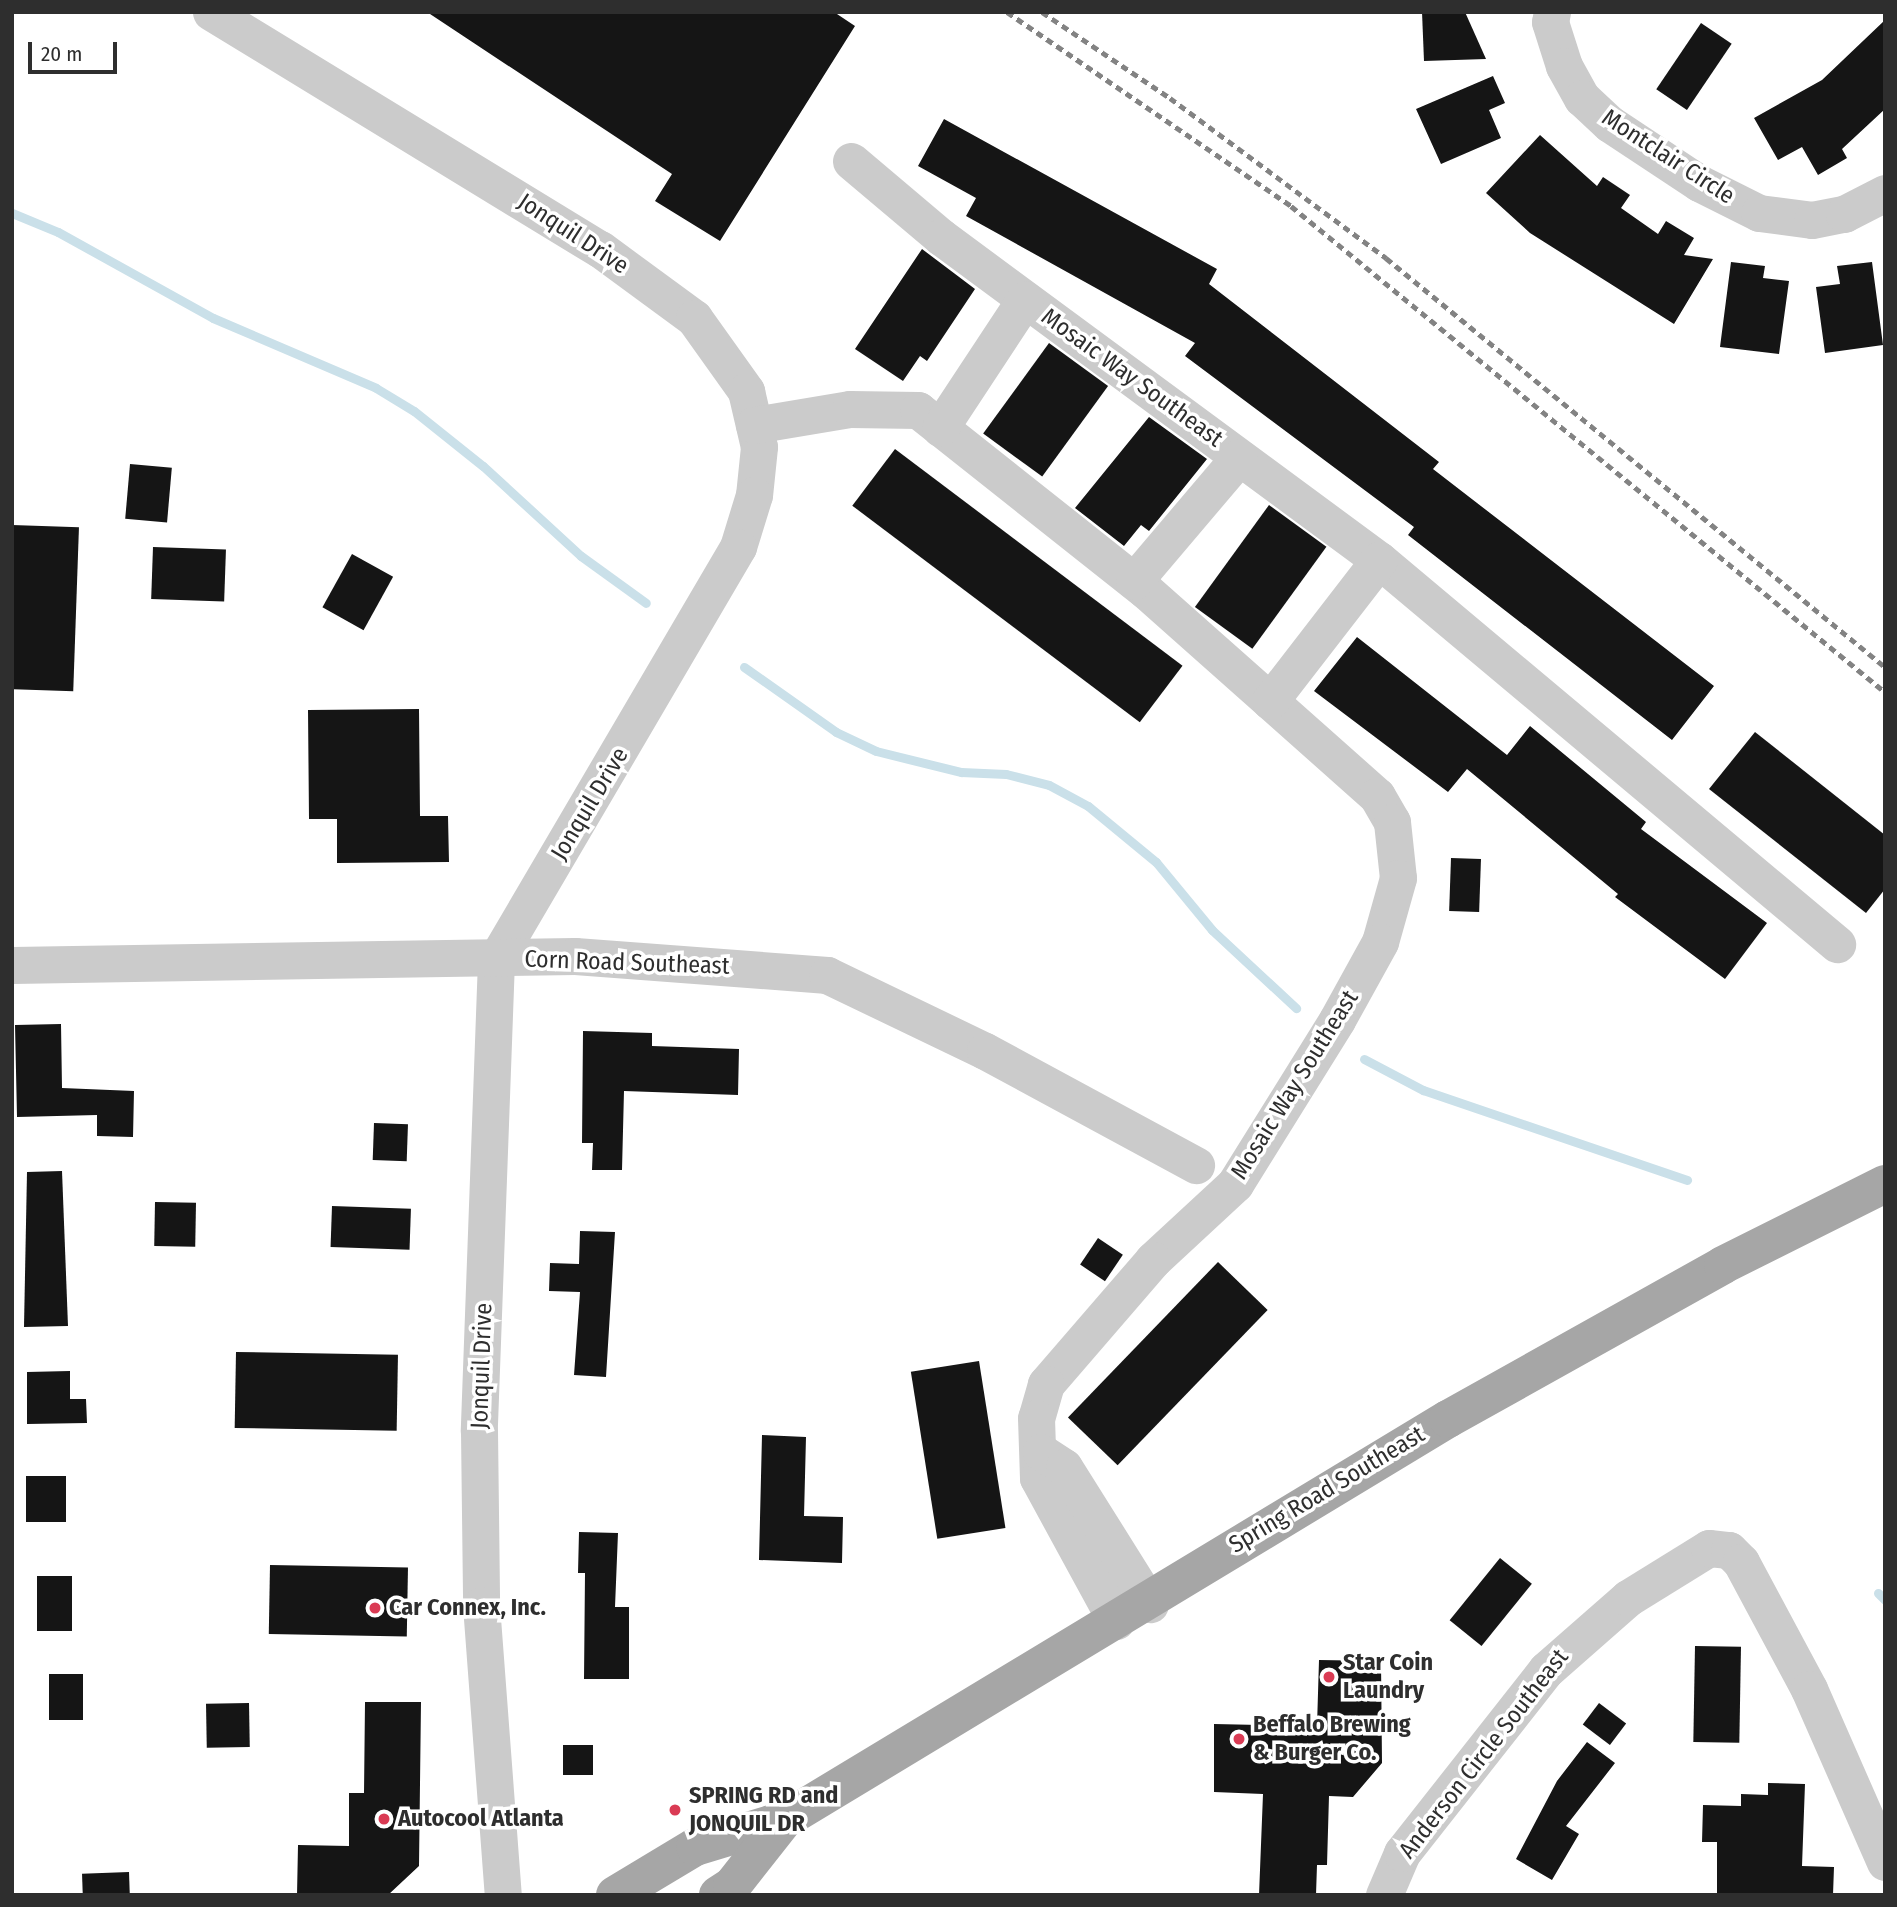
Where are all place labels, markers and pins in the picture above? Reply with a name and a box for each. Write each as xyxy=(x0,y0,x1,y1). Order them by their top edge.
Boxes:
place label: Car Connex, Inc. xyxy=(389,1594,546,1622)
marker: Car Connex, Inc. xyxy=(367,1600,383,1616)
place label: Star Coin Laundry xyxy=(1343,1649,1433,1705)
marker: Star Coin Laundry xyxy=(1321,1669,1337,1685)
place label: Beffalo Brewing & Burger Co. xyxy=(1253,1711,1411,1767)
marker: Beffalo Brewing & Burger Co. xyxy=(1231,1731,1247,1747)
place label: SPRING RD and JONQUIL DR xyxy=(689,1782,838,1838)
marker: SPRING RD and JONQUIL DR xyxy=(667,1802,683,1818)
place label: Autocool Atlanta xyxy=(398,1805,564,1833)
marker: Autocool Atlanta xyxy=(376,1811,392,1827)

